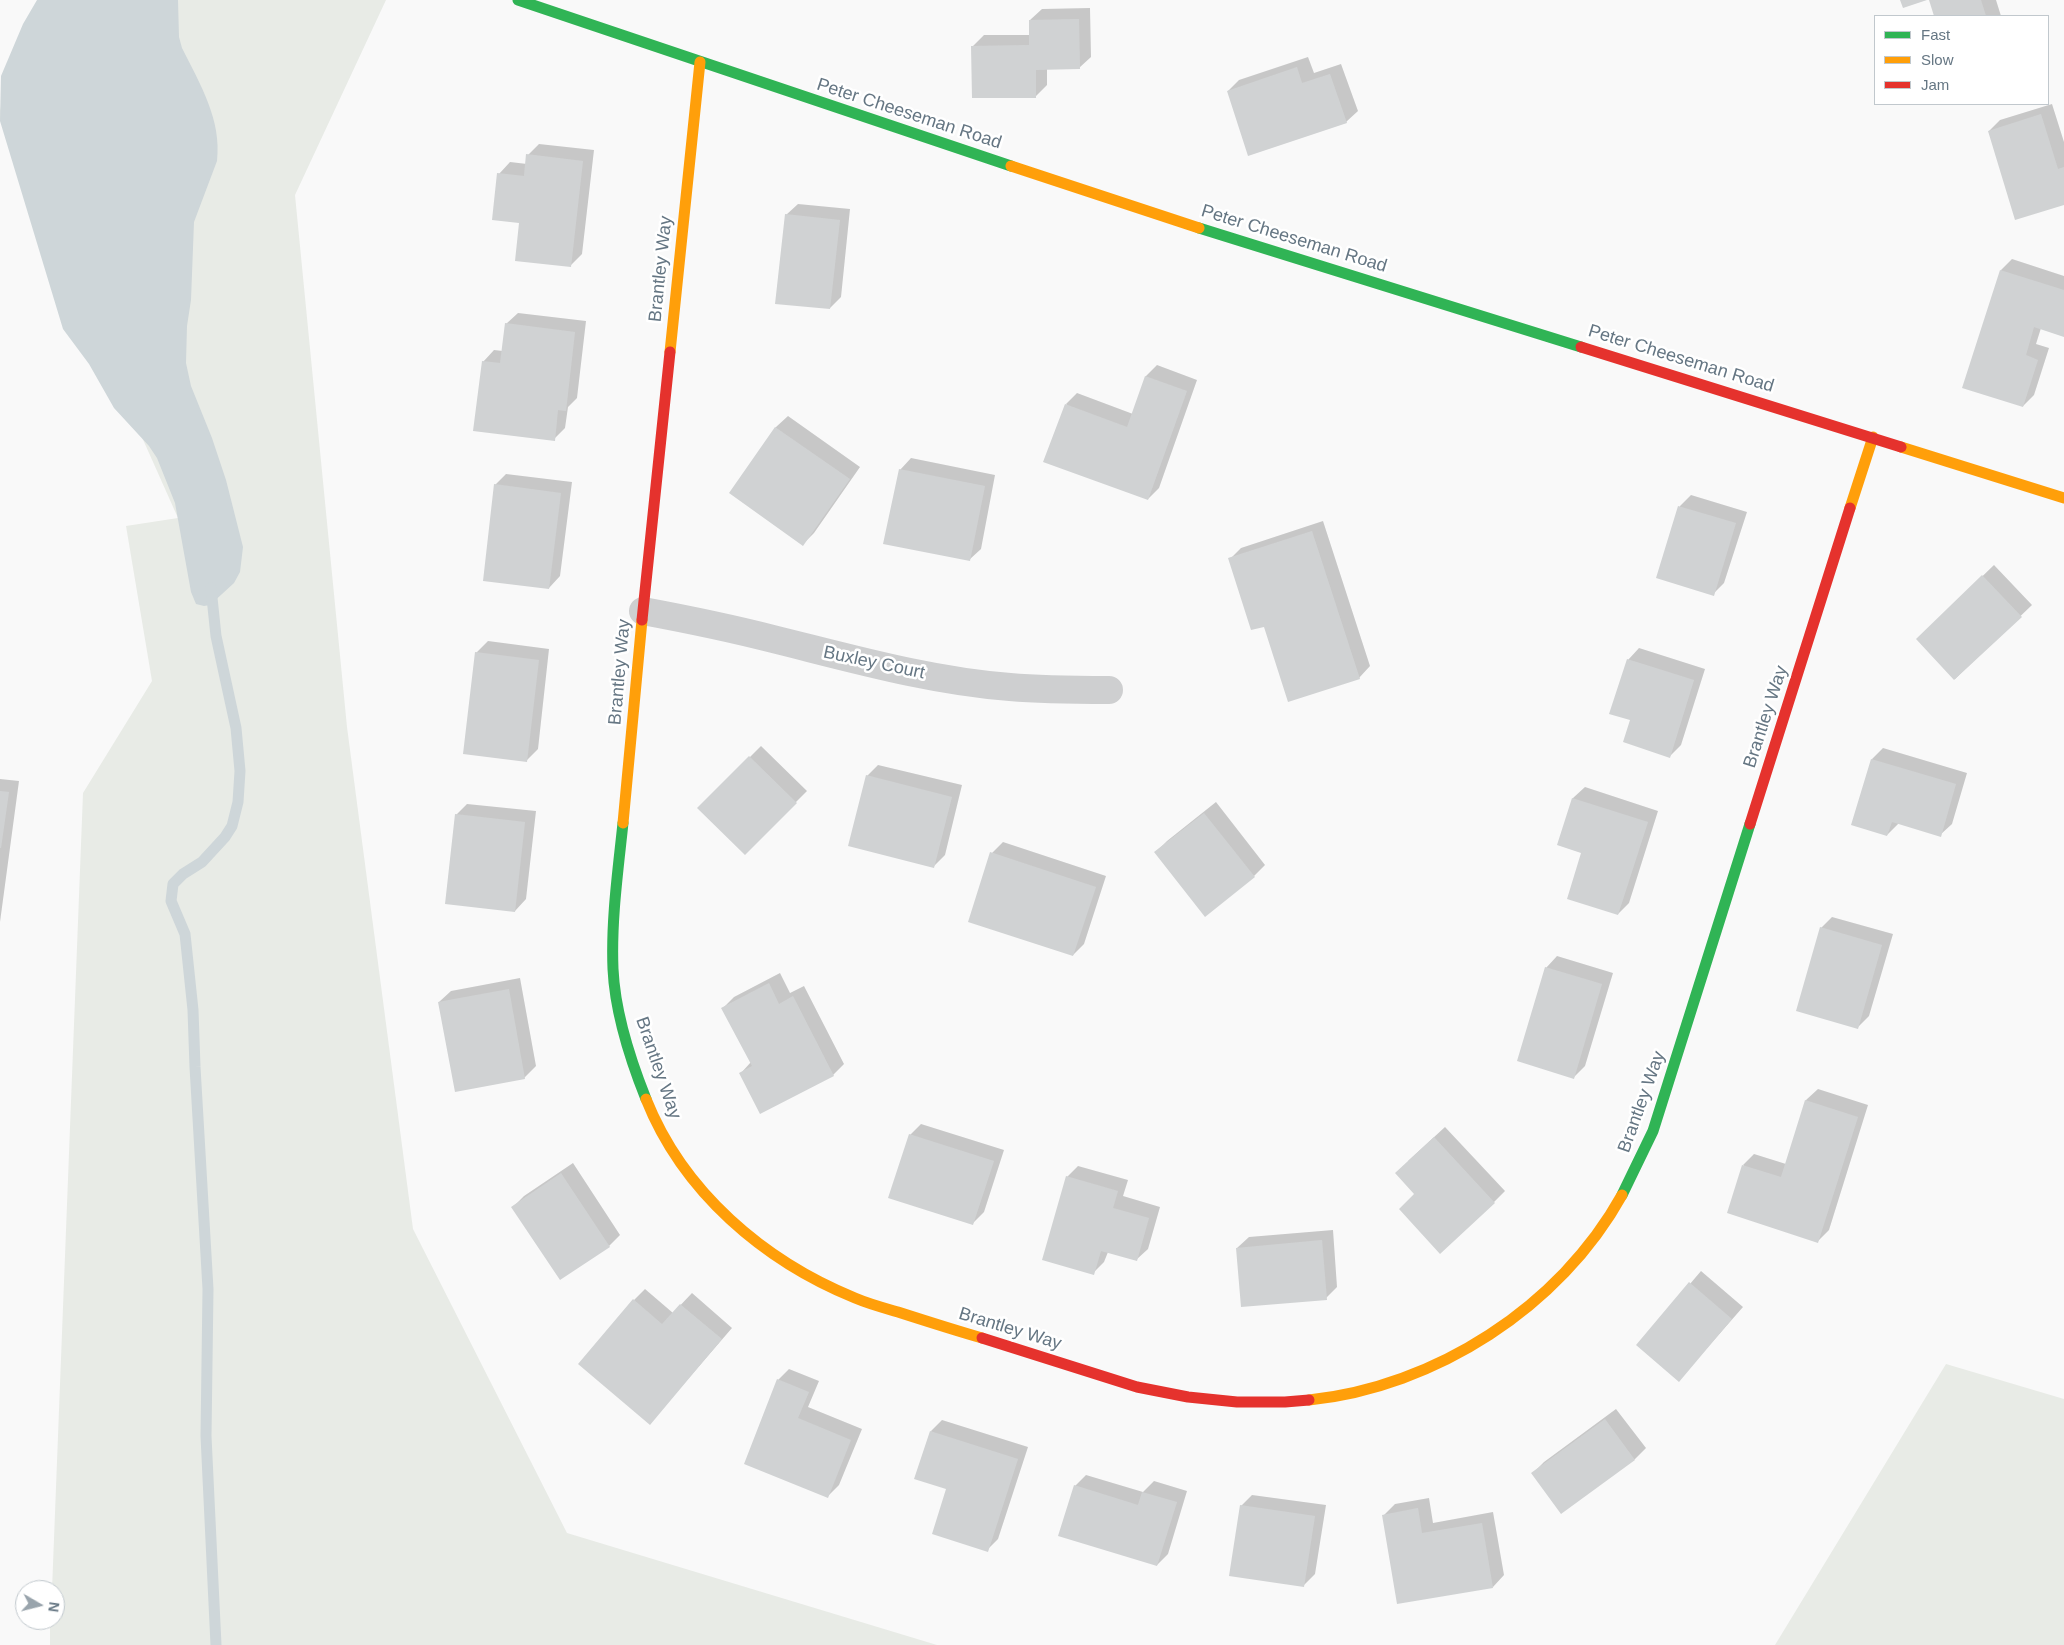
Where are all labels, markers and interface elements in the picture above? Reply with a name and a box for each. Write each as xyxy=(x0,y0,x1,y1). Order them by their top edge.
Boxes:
legend xyxy=(1874,15,2049,105)
text: Fast xyxy=(1921,26,1950,43)
text: Slow xyxy=(1921,51,1954,68)
street label: Peter Cheeseman Road xyxy=(814,74,1004,154)
text: Jam xyxy=(1921,76,1949,93)
street label: Peter Cheeseman Road xyxy=(1199,200,1389,278)
street label: Brantley Way xyxy=(645,215,677,323)
street label: Peter Cheeseman Road xyxy=(1586,320,1776,398)
street label: Brantley Way xyxy=(605,618,635,726)
street label: Buxley Court xyxy=(821,642,927,684)
street label: Brantley Way xyxy=(1739,663,1793,771)
street label: Brantley Way xyxy=(630,1014,686,1122)
street label: Brantley Way xyxy=(1614,1048,1670,1156)
street label: Brantley Way xyxy=(956,1303,1064,1355)
north arrow xyxy=(15,1580,65,1630)
text: N xyxy=(45,1601,62,1613)

